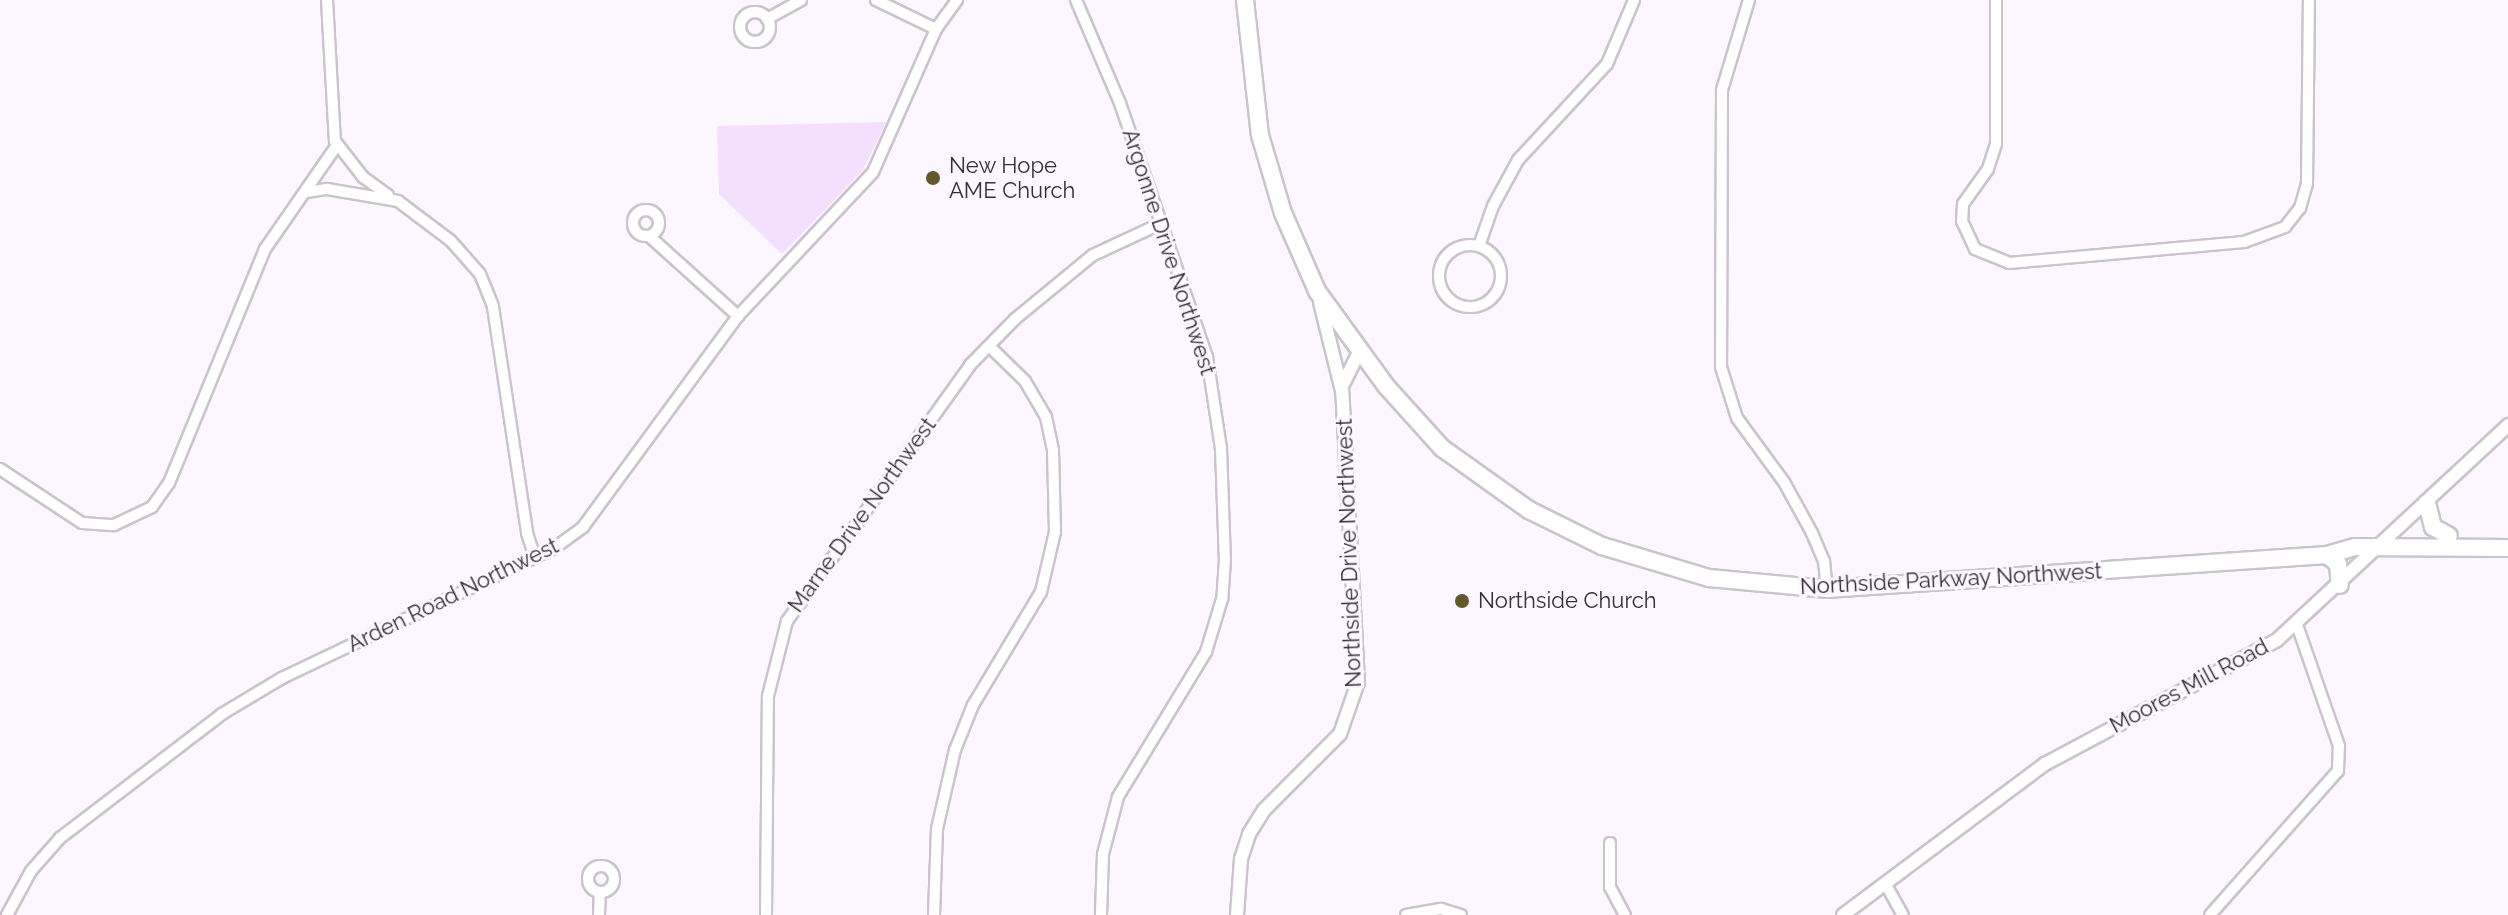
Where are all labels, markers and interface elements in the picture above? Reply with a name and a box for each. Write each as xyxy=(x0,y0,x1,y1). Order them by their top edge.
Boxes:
street label: Argonne Drive Northwest xyxy=(1117,126,1221,378)
place label: New Hope AME Church xyxy=(949,152,1075,204)
marker: New Hope AME Church xyxy=(924,169,942,187)
street label: Marne Drive Northwest xyxy=(782,412,942,618)
street label: Northside Drive Northwest xyxy=(1331,418,1367,688)
street label: Arden Road Northwest xyxy=(343,532,563,658)
street label: Northside Parkway Northwest xyxy=(1799,558,2103,600)
place label: Northside Church xyxy=(1478,588,1657,614)
marker: Northside Church xyxy=(1453,592,1471,610)
street label: Moores Mill Road xyxy=(2105,633,2273,739)

